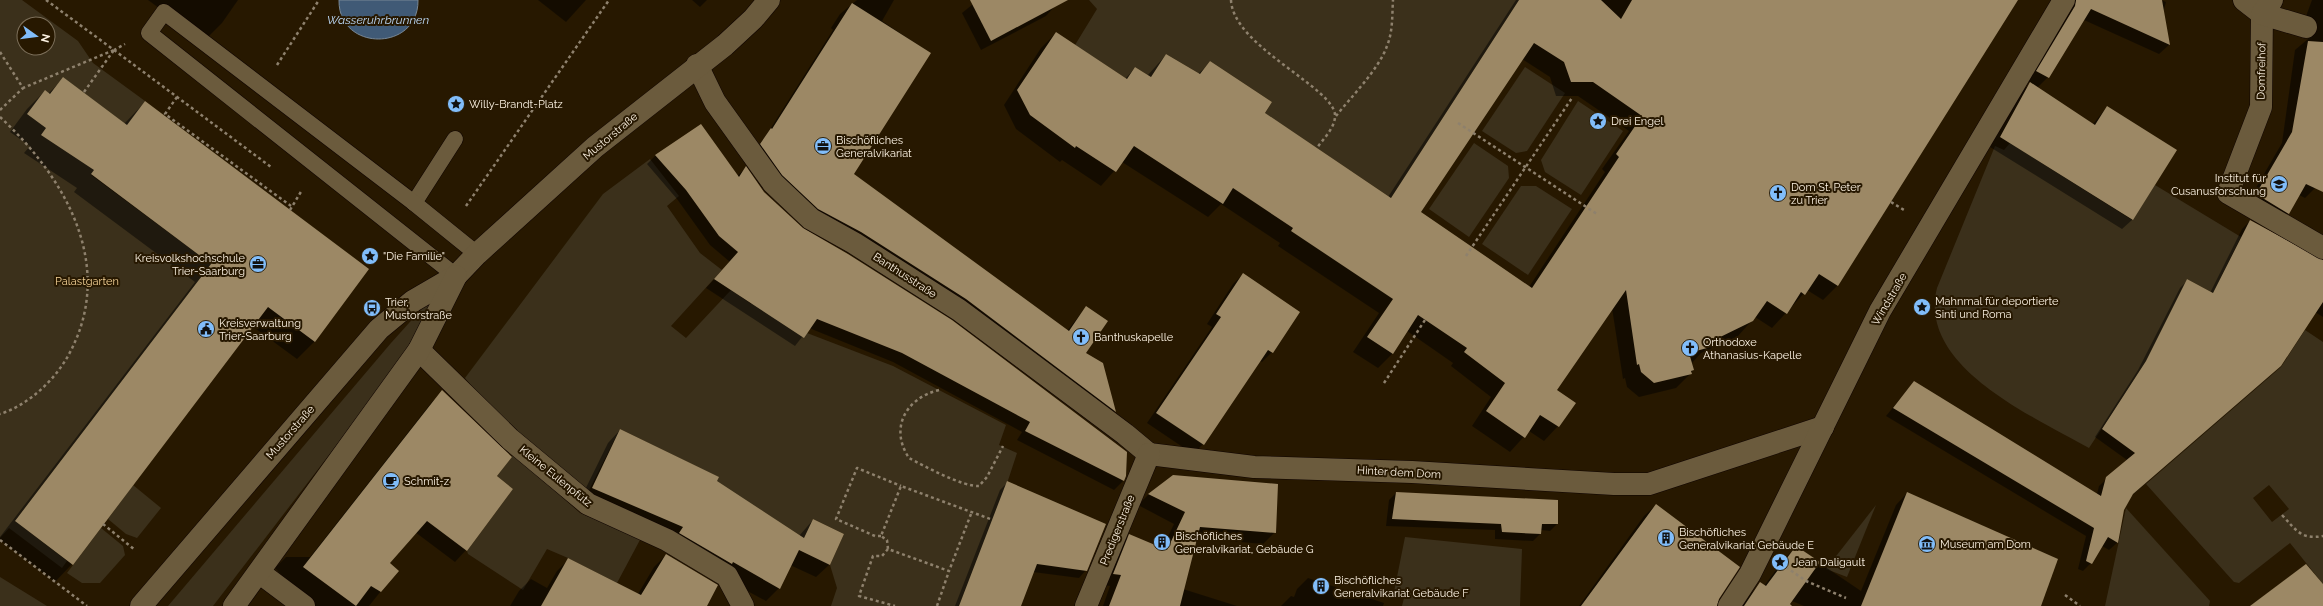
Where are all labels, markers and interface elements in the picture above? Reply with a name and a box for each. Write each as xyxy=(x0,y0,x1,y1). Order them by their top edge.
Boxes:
water label: Wasseruhrbrunnen xyxy=(327,13,430,27)
north arrow xyxy=(16,16,56,56)
text: N xyxy=(38,33,53,44)
street label: Domfreihof xyxy=(2255,42,2269,100)
place icon: Willy-Brandt-Platz xyxy=(446,94,466,114)
place label: Willy-Brandt-Platz xyxy=(469,98,563,111)
street label: Mustorstraße xyxy=(581,110,641,163)
place icon: Drei Engel xyxy=(1588,111,1608,131)
place label: Drei Engel xyxy=(1611,115,1664,128)
place label: Bischöfliches Generalvikariat xyxy=(836,134,912,160)
office icon: Bischöfliches Generalvikariat xyxy=(813,136,833,156)
place label: Institut für Cusanusforschung xyxy=(2171,172,2266,198)
school or university icon: Institut für Cusanusforschung xyxy=(2269,174,2289,194)
place label: Dom St. Peter zu Trier xyxy=(1791,181,1861,207)
church icon: Dom St. Peter zu Trier xyxy=(1768,183,1788,203)
place icon: "Die Familie" xyxy=(360,246,380,266)
place label: "Die Familie" xyxy=(383,250,445,263)
street label: Banthusstraße xyxy=(871,250,939,301)
place label: Kreisvolkshochschule Trier-Saarburg xyxy=(135,252,246,278)
office icon: Kreisvolkshochschule Trier-Saarburg xyxy=(248,254,268,274)
street label: Windstraße xyxy=(1869,270,1910,328)
park label: Palastgarten xyxy=(55,275,119,288)
place label: Mahnmal für deportierte Sinti und Roma xyxy=(1935,295,2059,321)
place label: Trier, Mustorstraße xyxy=(385,296,452,322)
place icon: Mahnmal für deportierte Sinti und Roma xyxy=(1912,297,1932,317)
bus stop icon: Trier, Mustorstraße xyxy=(362,298,382,318)
place label: Kreisverwaltung Trier-Saarburg xyxy=(219,317,301,343)
public building icon: Kreisverwaltung Trier-Saarburg xyxy=(196,319,216,339)
church icon: Banthuskapelle xyxy=(1071,327,1091,347)
place label: Banthuskapelle xyxy=(1094,331,1174,344)
place label: Orthodoxe Athanasius-Kapelle xyxy=(1703,336,1802,362)
church icon: Orthodoxe Athanasius-Kapelle xyxy=(1680,338,1700,358)
street label: Mustorstraße xyxy=(264,402,318,462)
street label: Kleine Eulenpfütz xyxy=(517,443,595,510)
street label: Hinter dem Dom xyxy=(1357,464,1441,481)
cafe icon: Schmit-z xyxy=(381,471,401,491)
place label: Schmit-z xyxy=(404,475,450,488)
street label: Predigerstraße xyxy=(1097,493,1138,567)
place label: Bischöfliches Generalvikariat Gebäude E xyxy=(1679,526,1814,552)
building icon: Bischöfliches Generalvikariat Gebäude E xyxy=(1656,528,1676,548)
place label: Bischöfliches Generalvikariat, Gebäude G xyxy=(1175,530,1314,556)
building icon: Bischöfliches Generalvikariat, Gebäude G xyxy=(1152,532,1172,552)
museum icon: Museum am Dom xyxy=(1917,534,1937,554)
place label: Museum am Dom xyxy=(1940,538,2031,551)
place icon: Jean Daligault xyxy=(1770,552,1790,572)
place label: Jean Daligault xyxy=(1793,556,1865,569)
place label: Bischöfliches Generalvikariat Gebäude F xyxy=(1334,574,1469,600)
building icon: Bischöfliches Generalvikariat Gebäude F xyxy=(1311,576,1331,596)

